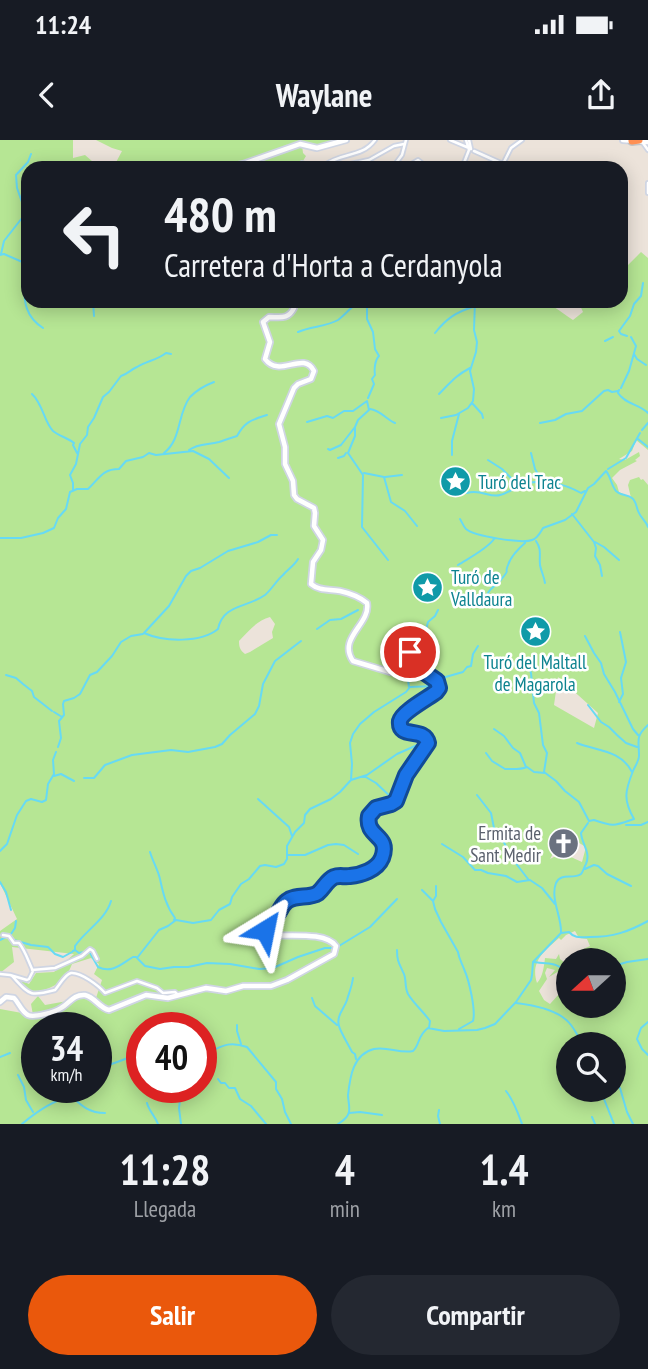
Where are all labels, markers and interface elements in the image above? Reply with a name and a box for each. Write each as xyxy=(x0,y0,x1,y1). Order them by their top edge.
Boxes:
text: 11:24 xyxy=(35,8,91,41)
text: Waylane xyxy=(276,74,372,116)
icon: back xyxy=(28,76,66,114)
icon: share xyxy=(582,76,620,114)
text: 480 m xyxy=(164,182,277,246)
icon: left xyxy=(49,189,140,280)
text: Carretera d'Horta a Cerdanyola xyxy=(164,244,503,286)
place icon: Turó del Trac xyxy=(438,465,472,499)
place label: Turó del Trac xyxy=(478,470,561,494)
place label: Turó de Valldaura xyxy=(450,565,512,611)
place icon: Turó de Valldaura xyxy=(411,571,445,605)
place icon: Turó del Maltall de Magarola xyxy=(518,614,552,648)
pin xyxy=(380,622,440,682)
icon: arrive xyxy=(391,633,429,671)
place label: Turó del Maltall de Magarola xyxy=(484,650,587,696)
place label: Ermita de Sant Medir xyxy=(470,821,542,867)
church icon: Ermita de Sant Medir xyxy=(547,827,581,861)
position arrow xyxy=(228,893,302,967)
north arrow xyxy=(556,948,626,1018)
map controls xyxy=(556,948,626,1102)
speed limit sign: 40 xyxy=(126,1012,217,1103)
text: 34 xyxy=(50,1025,83,1071)
button: search xyxy=(556,1032,626,1102)
text: km/h xyxy=(51,1063,82,1086)
text: 11:28 xyxy=(120,1142,210,1197)
text: 4 xyxy=(335,1142,355,1197)
text: 1.4 xyxy=(479,1142,528,1197)
text: Llegada xyxy=(134,1194,196,1223)
text: min xyxy=(330,1194,360,1223)
text: km xyxy=(492,1194,516,1223)
button: Salir xyxy=(28,1275,317,1355)
button: Compartir xyxy=(331,1275,620,1355)

